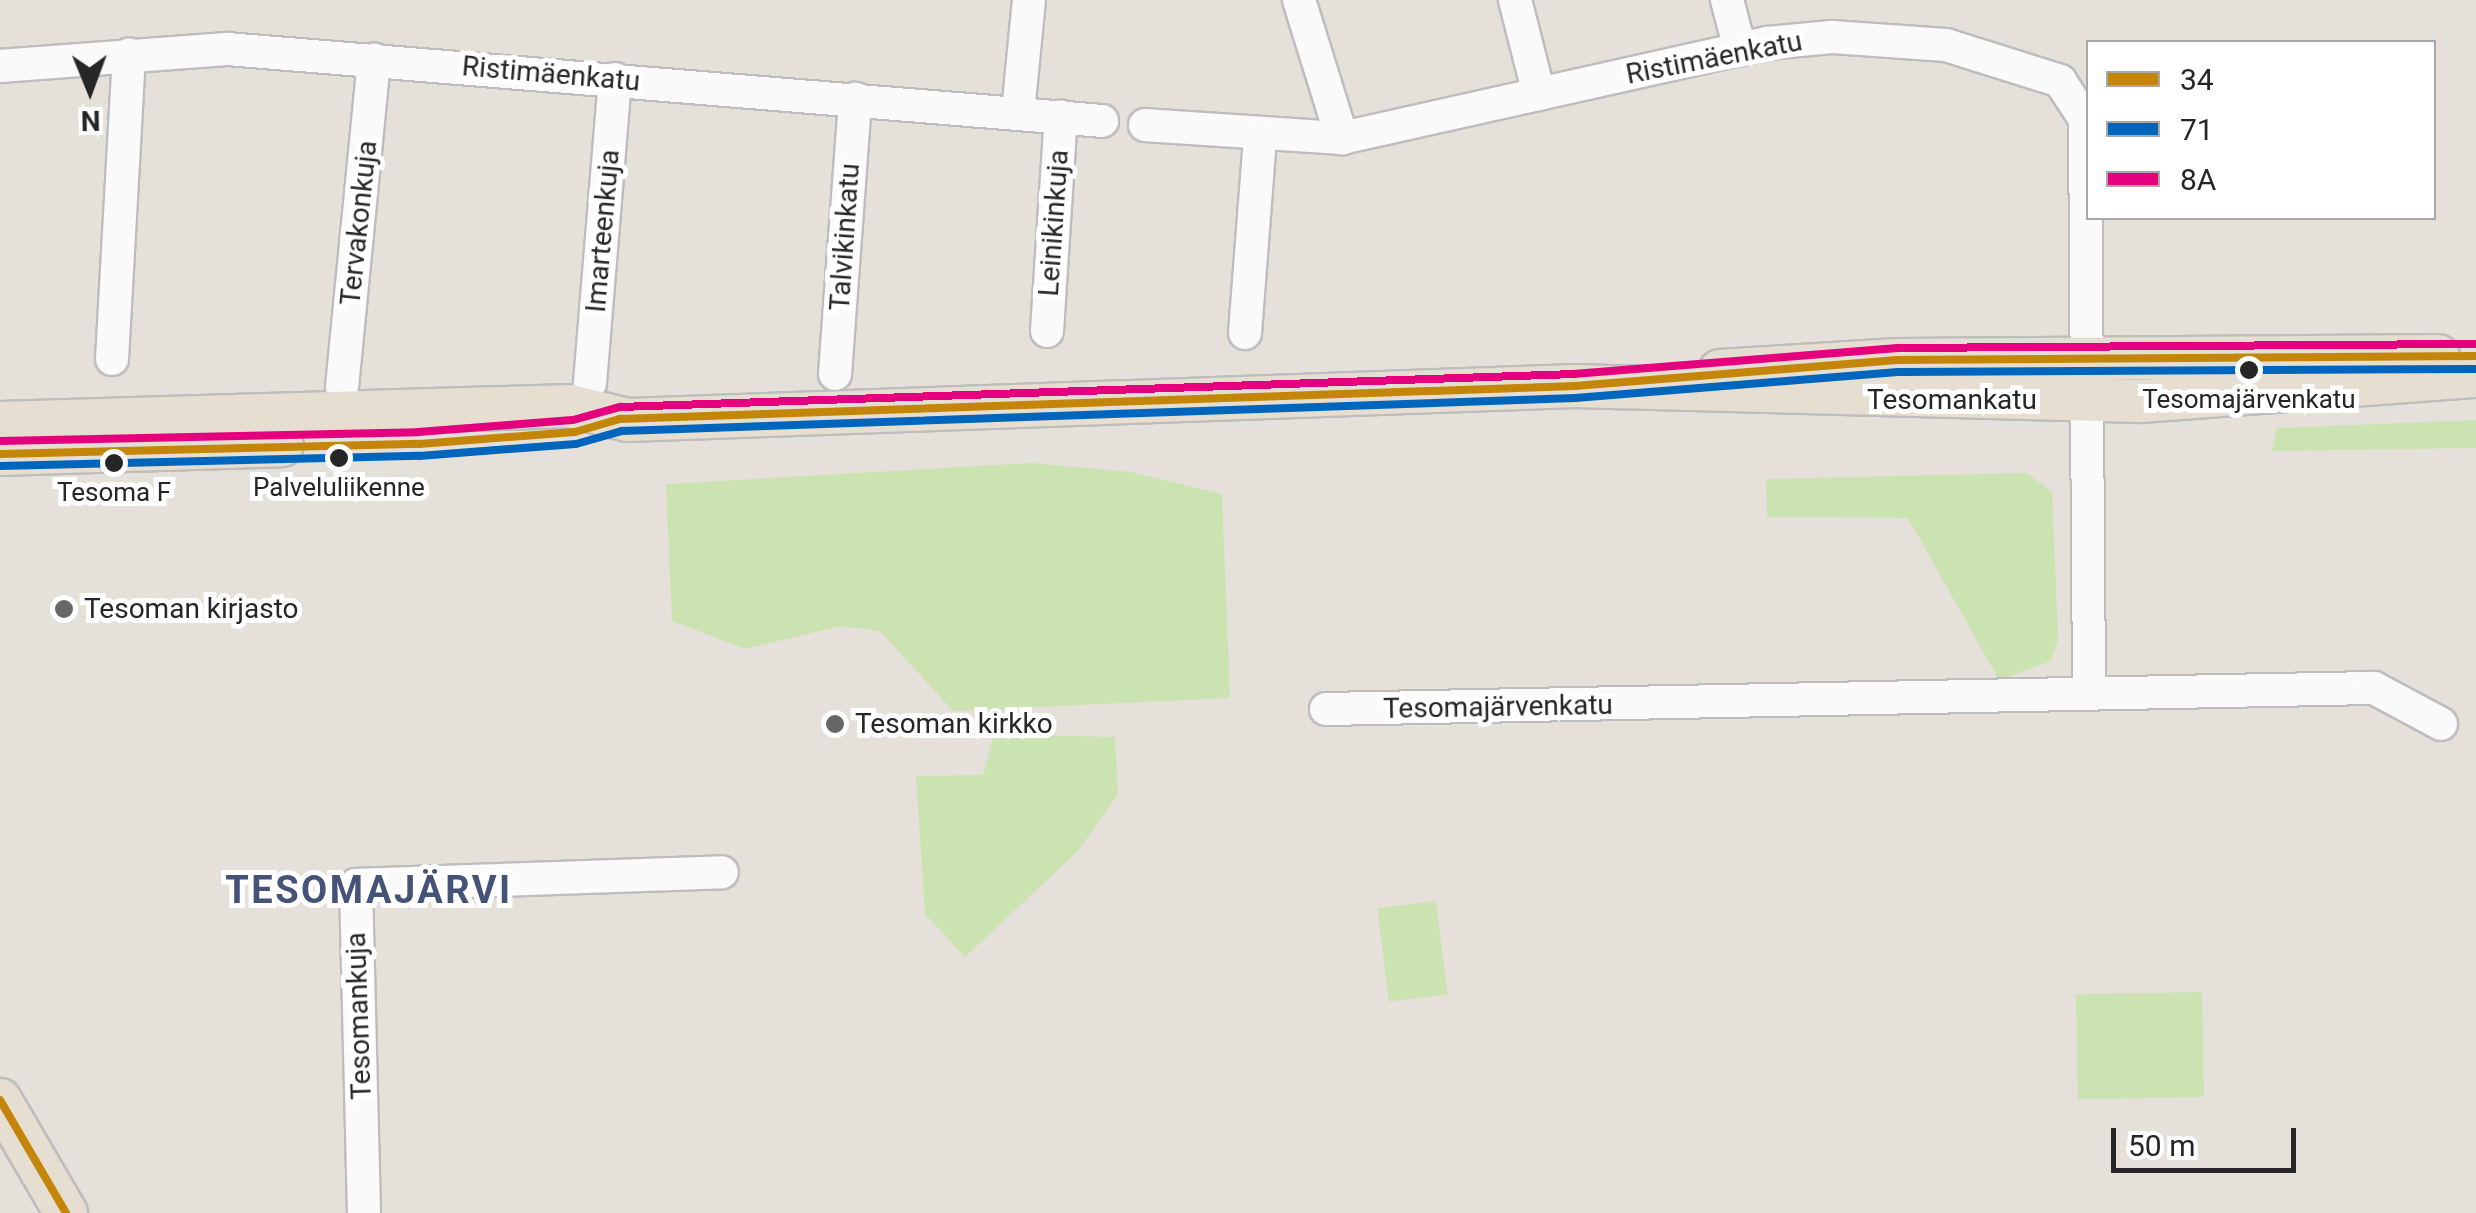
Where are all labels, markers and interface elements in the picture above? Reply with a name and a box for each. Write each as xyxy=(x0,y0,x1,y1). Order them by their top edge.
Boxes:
street label: Ristimäenkatu xyxy=(1623,24,1805,92)
north arrow xyxy=(40,40,140,140)
legend xyxy=(2086,40,2436,220)
street label: Ristimäenkatu xyxy=(461,49,641,99)
text: 34 xyxy=(2180,62,2214,97)
text: N xyxy=(80,104,101,137)
text: 71 xyxy=(2180,112,2214,147)
street label: Tervakonkuja xyxy=(334,139,384,307)
street label: Imarteenkuja xyxy=(579,148,627,314)
street label: Leinikinkuja xyxy=(1032,148,1076,298)
street label: Talvikinkatu xyxy=(823,162,867,312)
text: 8A xyxy=(2180,162,2216,197)
marker: Tesomajärvenkatu xyxy=(2239,360,2259,380)
street label: Tesomankatu xyxy=(1867,383,2037,417)
place label: Tesomajärvenkatu xyxy=(2142,384,2356,416)
marker: Palveluliikenne xyxy=(329,448,349,468)
marker: Tesoma F xyxy=(104,453,124,473)
place label: Palveluliikenne xyxy=(253,472,425,504)
place label: Tesoma F xyxy=(57,477,171,509)
place label: Tesoman kirjasto xyxy=(84,592,299,626)
marker: Tesoman kirjasto xyxy=(53,598,75,620)
street label: Tesomajärvenkatu xyxy=(1383,688,1613,726)
place label: Tesoman kirkko xyxy=(855,707,1053,741)
marker: Tesoman kirkko xyxy=(824,713,846,735)
district label: TESOMAJÄRVI xyxy=(225,868,513,914)
street label: Tesomankuja xyxy=(339,932,379,1100)
scale bar xyxy=(2116,1108,2301,1170)
text: 50 m xyxy=(2128,1128,2195,1163)

